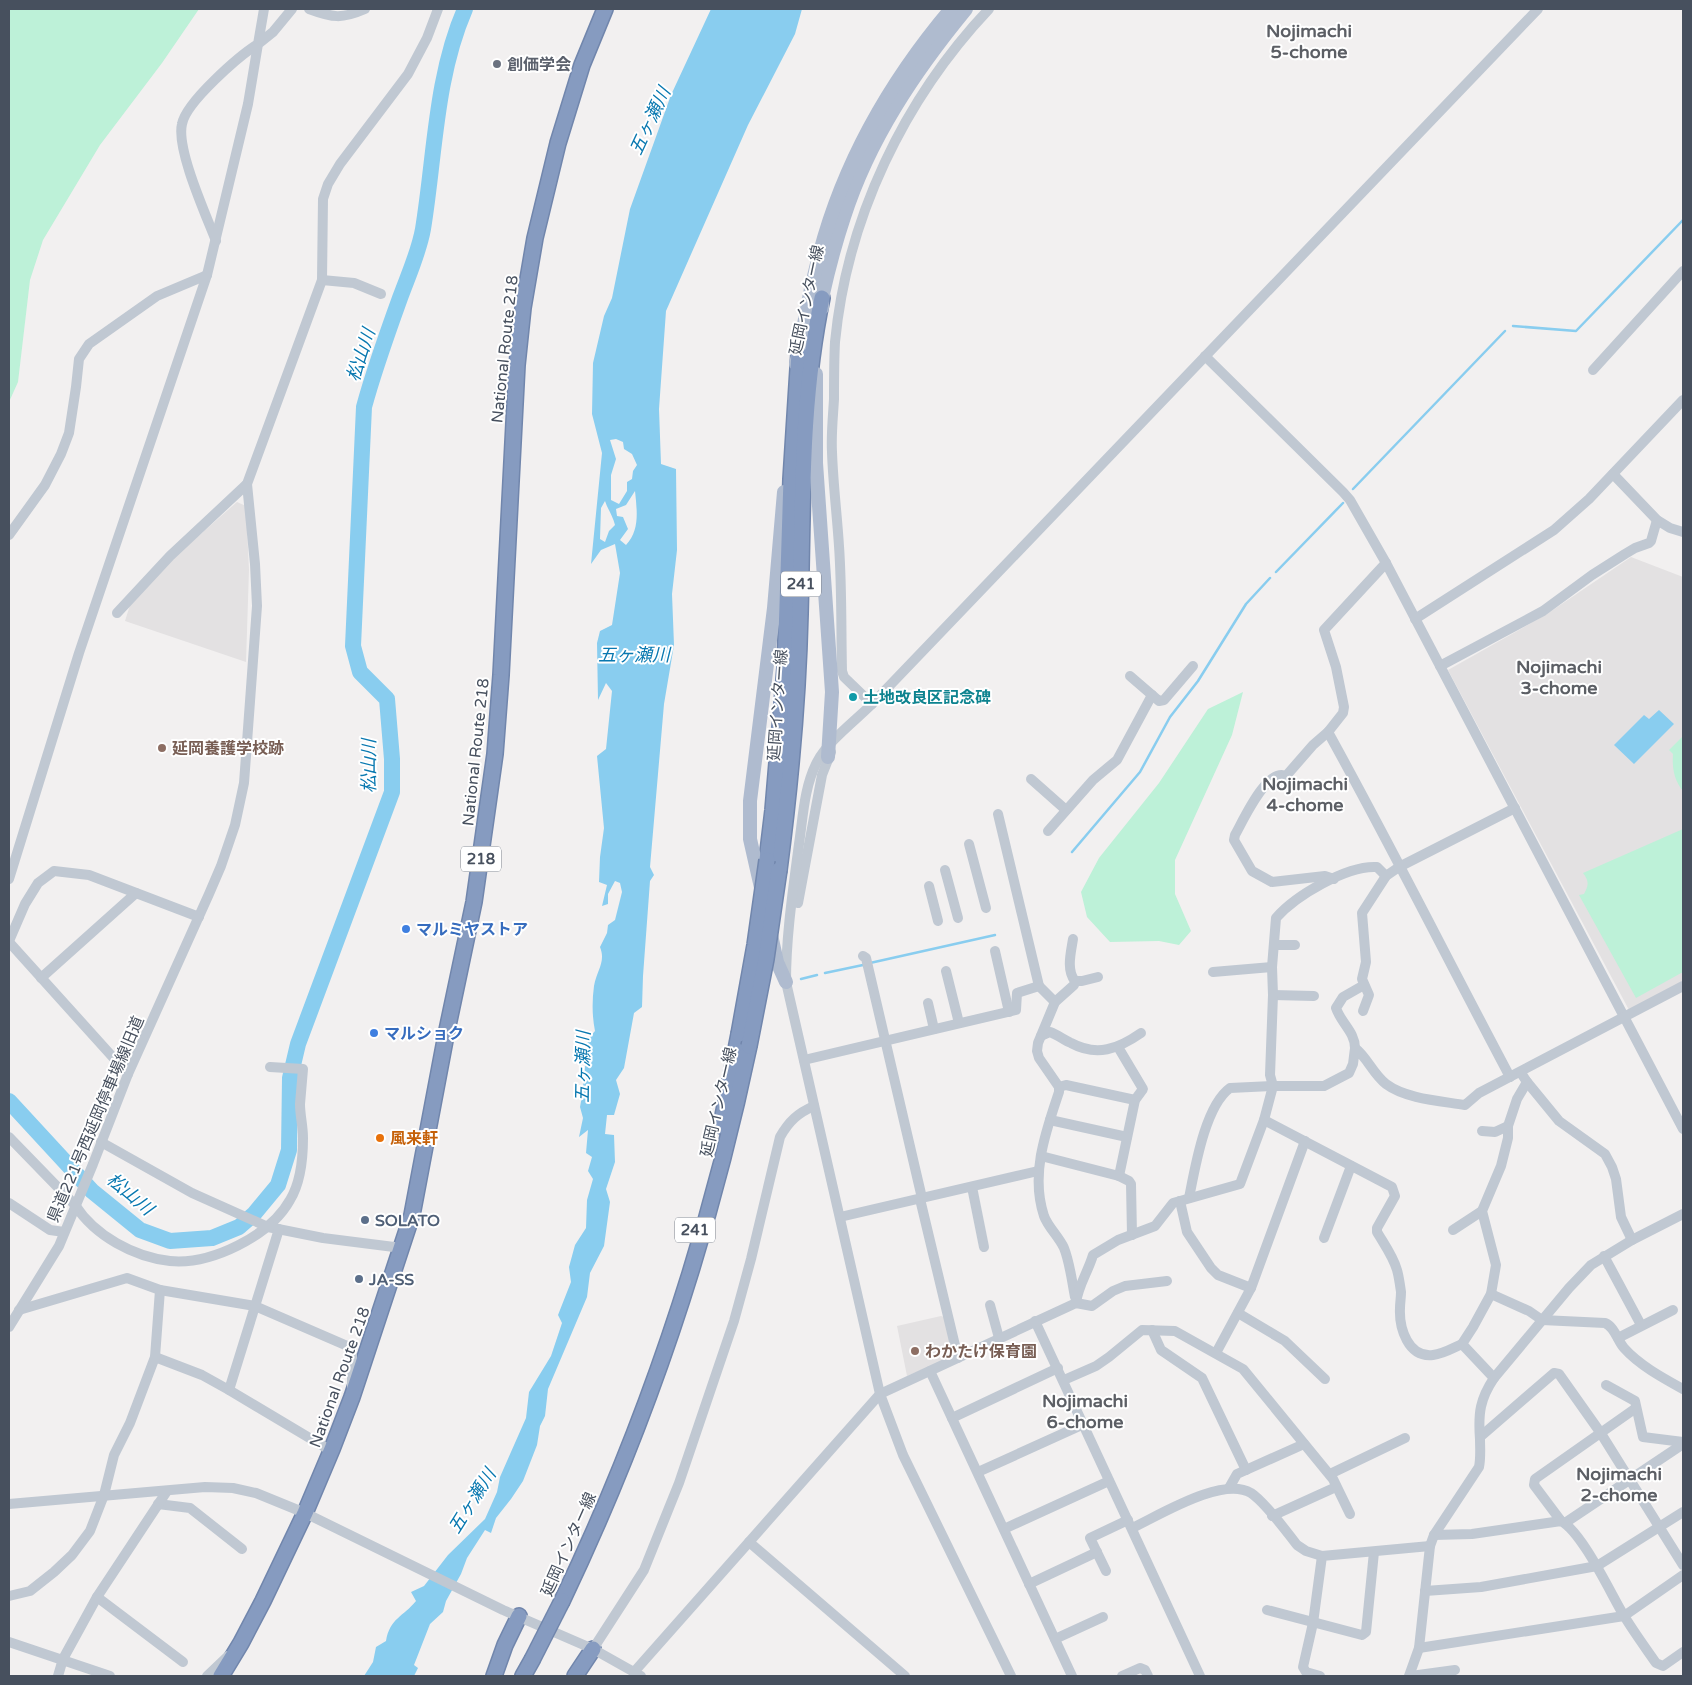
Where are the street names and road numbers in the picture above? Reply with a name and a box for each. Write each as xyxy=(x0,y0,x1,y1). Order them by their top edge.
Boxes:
street label: 延岡インター線 xyxy=(786,243,828,357)
street label: National Route 218 xyxy=(487,274,523,424)
road number: 241 xyxy=(781,572,821,596)
street label: 延岡インター線 xyxy=(764,649,792,762)
street label: National Route 218 xyxy=(458,677,494,827)
road number: 218 xyxy=(461,846,501,872)
street label: 県道221号西延岡停車場線旧道 xyxy=(43,1013,149,1226)
street label: 延岡インター線 xyxy=(697,1045,741,1159)
road number: 241 xyxy=(675,1218,715,1242)
street label: National Route 218 xyxy=(305,1304,375,1451)
street label: 延岡インター線 xyxy=(537,1489,601,1600)

